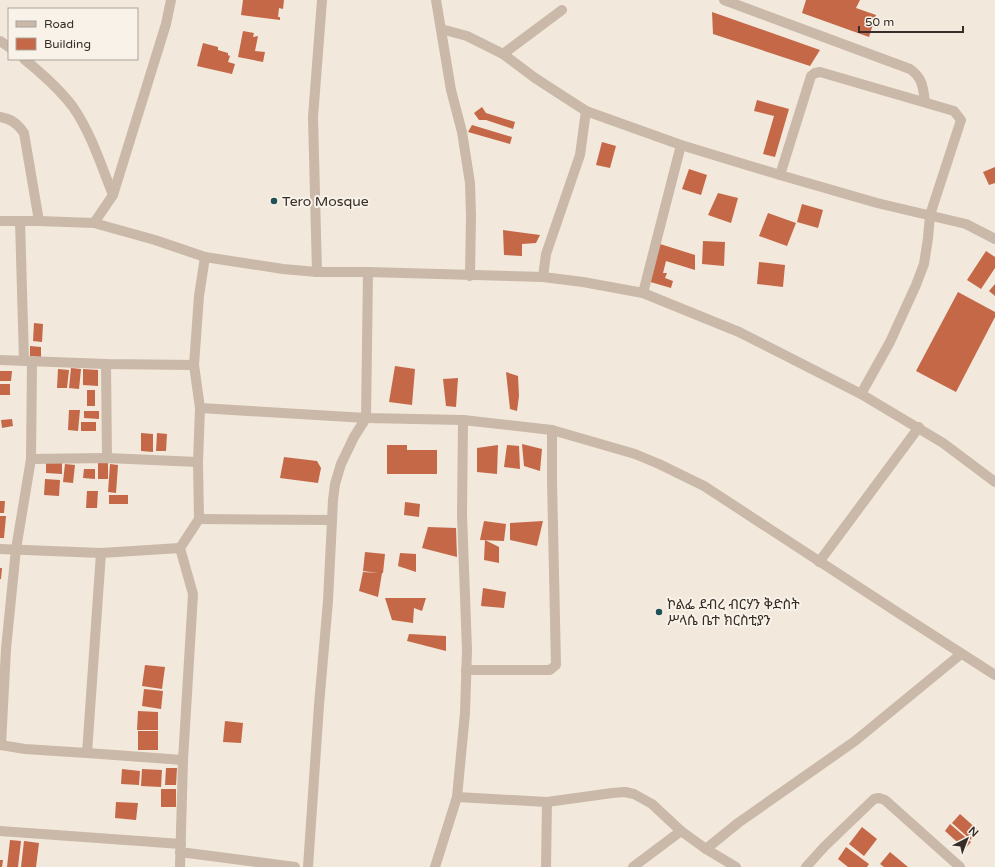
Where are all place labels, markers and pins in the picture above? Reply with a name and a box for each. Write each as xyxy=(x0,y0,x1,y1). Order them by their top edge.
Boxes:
place label: Tero Mosque xyxy=(282,193,369,210)
marker: Tero Mosque xyxy=(269,196,279,206)
place label: ኮልፌ ደብረ ብርሃን ቅድስት ሥላሴ ቤተ ክርስቲያን xyxy=(667,596,800,629)
marker: ኮልፌ ደብረ ብርሃን ቅድስት ሥላሴ ቤተ ክርስቲያን xyxy=(654,607,664,617)

